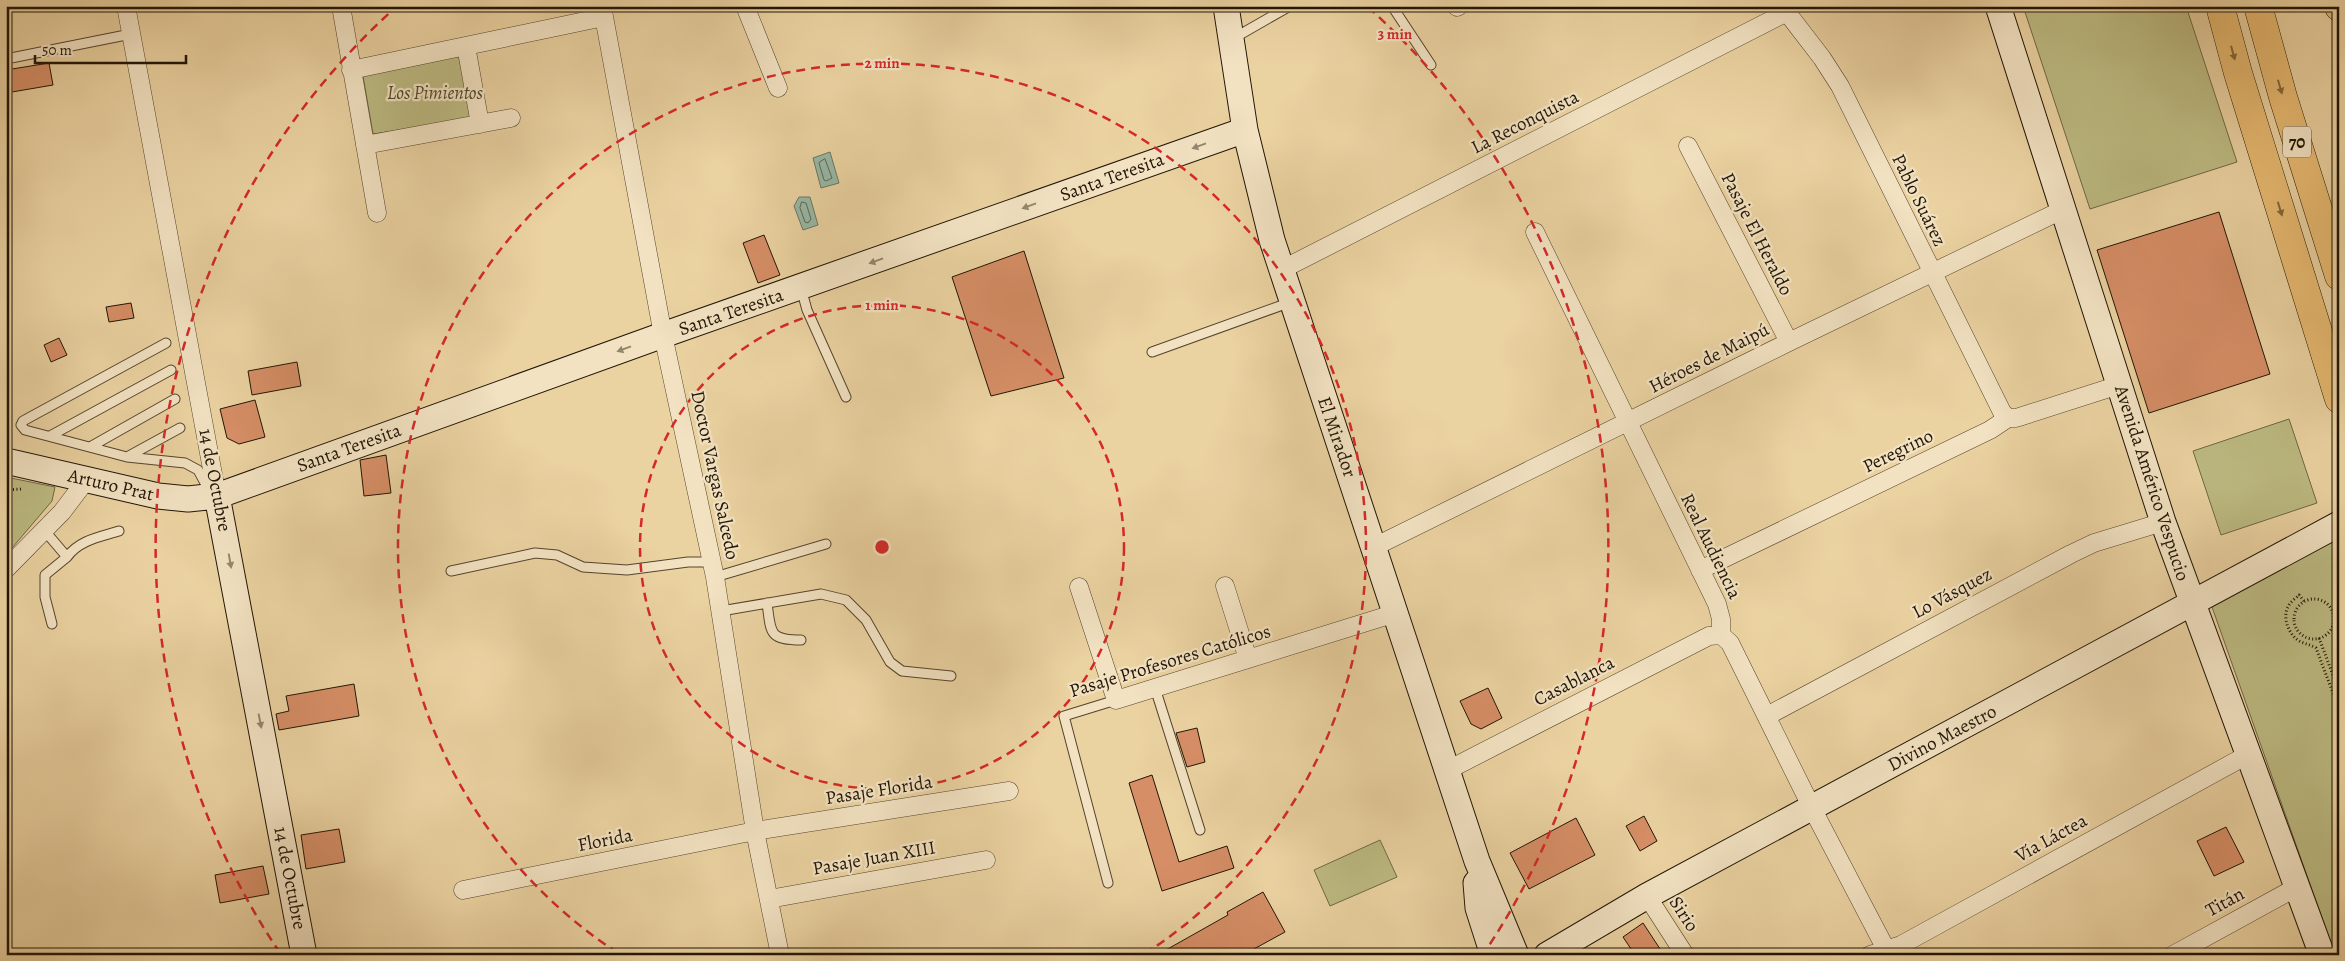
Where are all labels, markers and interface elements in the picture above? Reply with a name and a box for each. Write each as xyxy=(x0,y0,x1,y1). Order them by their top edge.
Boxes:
text: 3 min xyxy=(1378,24,1413,44)
scale bar xyxy=(35,32,186,64)
text: 50 m xyxy=(42,40,72,60)
one-way arrow xyxy=(2229,46,2237,61)
text: 2 min xyxy=(864,53,900,73)
one-way arrow xyxy=(2276,79,2284,95)
park label: Los Pimientos xyxy=(387,80,484,106)
street label: La Reconquista xyxy=(1467,84,1583,160)
road number: 70 xyxy=(2283,126,2311,158)
one-way arrow xyxy=(1191,142,1206,150)
street label: Santa Teresita xyxy=(1056,146,1168,208)
street label: Pablo Suárez xyxy=(1885,149,1953,251)
street label: Pasaje El Heraldo xyxy=(1715,168,1799,300)
one-way arrow xyxy=(2277,201,2284,216)
one-way arrow xyxy=(1022,203,1037,210)
one-way arrow xyxy=(868,257,883,265)
street label: Santa Teresita xyxy=(675,282,787,342)
text: 1 min xyxy=(865,295,899,315)
street label: Héroes de Maipú xyxy=(1644,316,1774,400)
one-way arrow xyxy=(616,346,631,353)
street label: Avenida Américo Vespucio xyxy=(2108,381,2196,584)
street label: Doctor Vargas Salcedo xyxy=(684,388,746,562)
street label: El Mirador xyxy=(1311,393,1363,481)
street label: Santa Teresita xyxy=(293,417,405,479)
street label: Peregrino xyxy=(1858,423,1938,479)
street label: 14 de Octubre xyxy=(192,426,238,534)
street label: Arturo Prat xyxy=(65,462,156,507)
street label: Real Audiencia xyxy=(1674,489,1748,603)
centre of rings xyxy=(873,538,891,556)
one-way arrow xyxy=(227,553,235,569)
street label: Lo Vásquez xyxy=(1908,561,1996,625)
street label: Pasaje Profesores Católicos xyxy=(1066,618,1274,704)
street label: Casablanca xyxy=(1529,649,1619,712)
street label: Divino Maestro xyxy=(1883,698,2001,778)
one-way arrow xyxy=(256,713,264,729)
street label: Pasaje Florida xyxy=(824,769,934,811)
street label: Vía Láctea xyxy=(2009,807,2092,869)
street label: Florida xyxy=(575,822,635,858)
street label: 14 de Octubre xyxy=(267,824,313,932)
street label: Pasaje Juan XIII xyxy=(810,834,938,882)
street label: Titán xyxy=(2201,881,2249,923)
street label: Sirio xyxy=(1663,891,1705,937)

